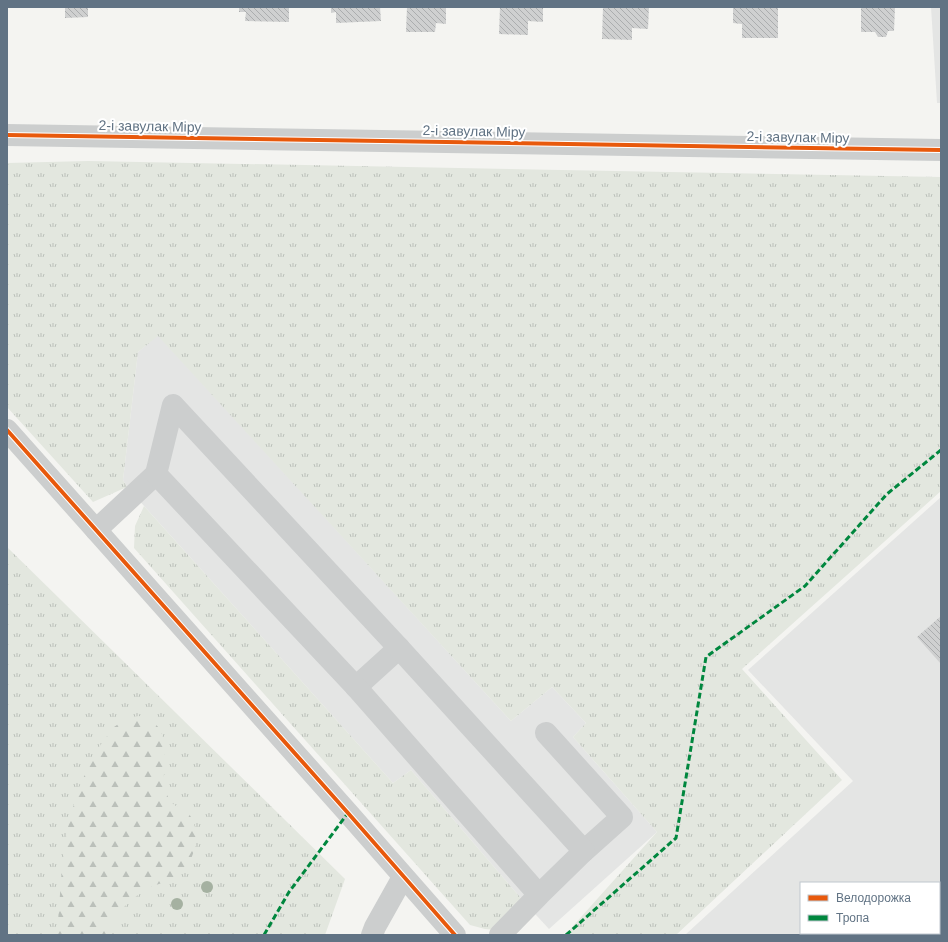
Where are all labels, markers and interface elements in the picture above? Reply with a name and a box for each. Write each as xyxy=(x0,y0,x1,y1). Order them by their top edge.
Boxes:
street label: 2-і завулак Міру xyxy=(98,117,202,135)
street label: 2-і завулак Міру xyxy=(422,122,526,140)
street label: 2-і завулак Міру xyxy=(746,128,850,146)
legend xyxy=(800,882,940,934)
text: Велодорожка xyxy=(836,891,911,905)
text: Тропа xyxy=(836,911,870,925)

